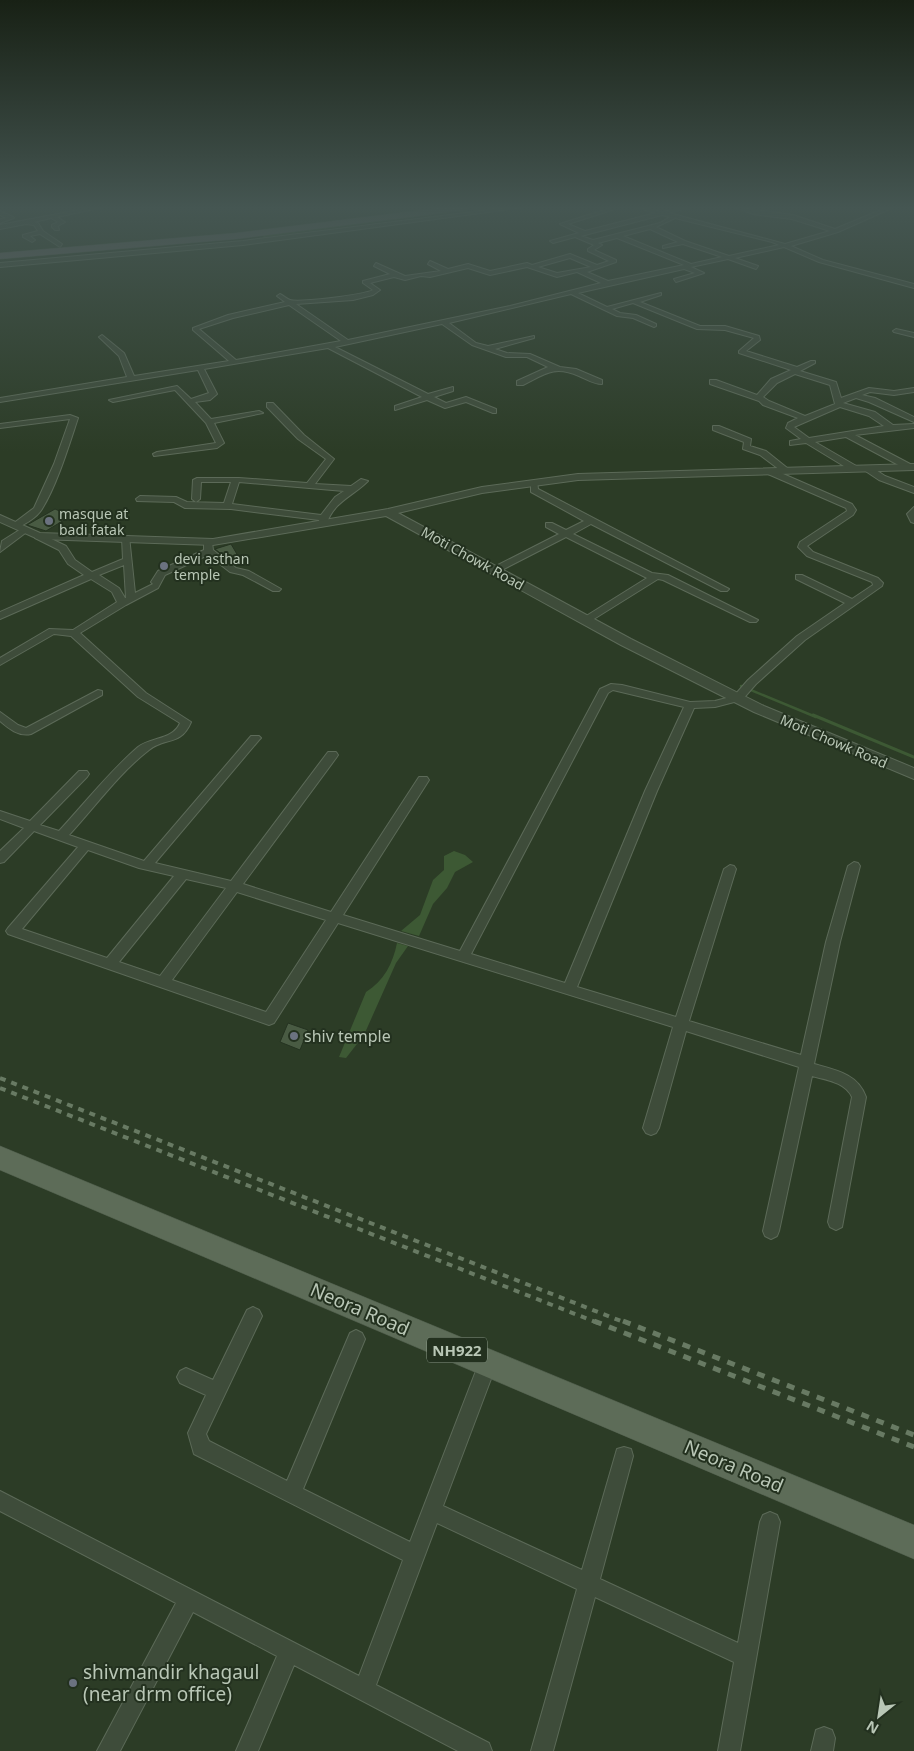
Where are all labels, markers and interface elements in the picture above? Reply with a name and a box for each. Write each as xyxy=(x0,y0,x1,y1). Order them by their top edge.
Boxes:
place label: masque at badi fatak xyxy=(59,504,128,539)
marker: masque at badi fatak xyxy=(43,515,55,527)
street label: Moti Chowk Road xyxy=(418,522,528,594)
place label: devi asthan temple xyxy=(174,549,249,584)
marker: devi asthan temple xyxy=(158,560,170,572)
street label: Moti Chowk Road xyxy=(777,710,891,772)
place label: shiv temple xyxy=(304,1025,391,1047)
marker: shiv temple xyxy=(288,1030,300,1042)
street label: Neora Road xyxy=(306,1276,414,1342)
road number: NH922 xyxy=(427,1338,487,1362)
street label: Neora Road xyxy=(680,1433,788,1499)
place label: shivmandir khagaul (near drm office) xyxy=(83,1659,259,1707)
marker: shivmandir khagaul (near drm office) xyxy=(67,1677,79,1689)
north arrow xyxy=(854,1691,904,1741)
text: N xyxy=(863,1717,882,1739)

